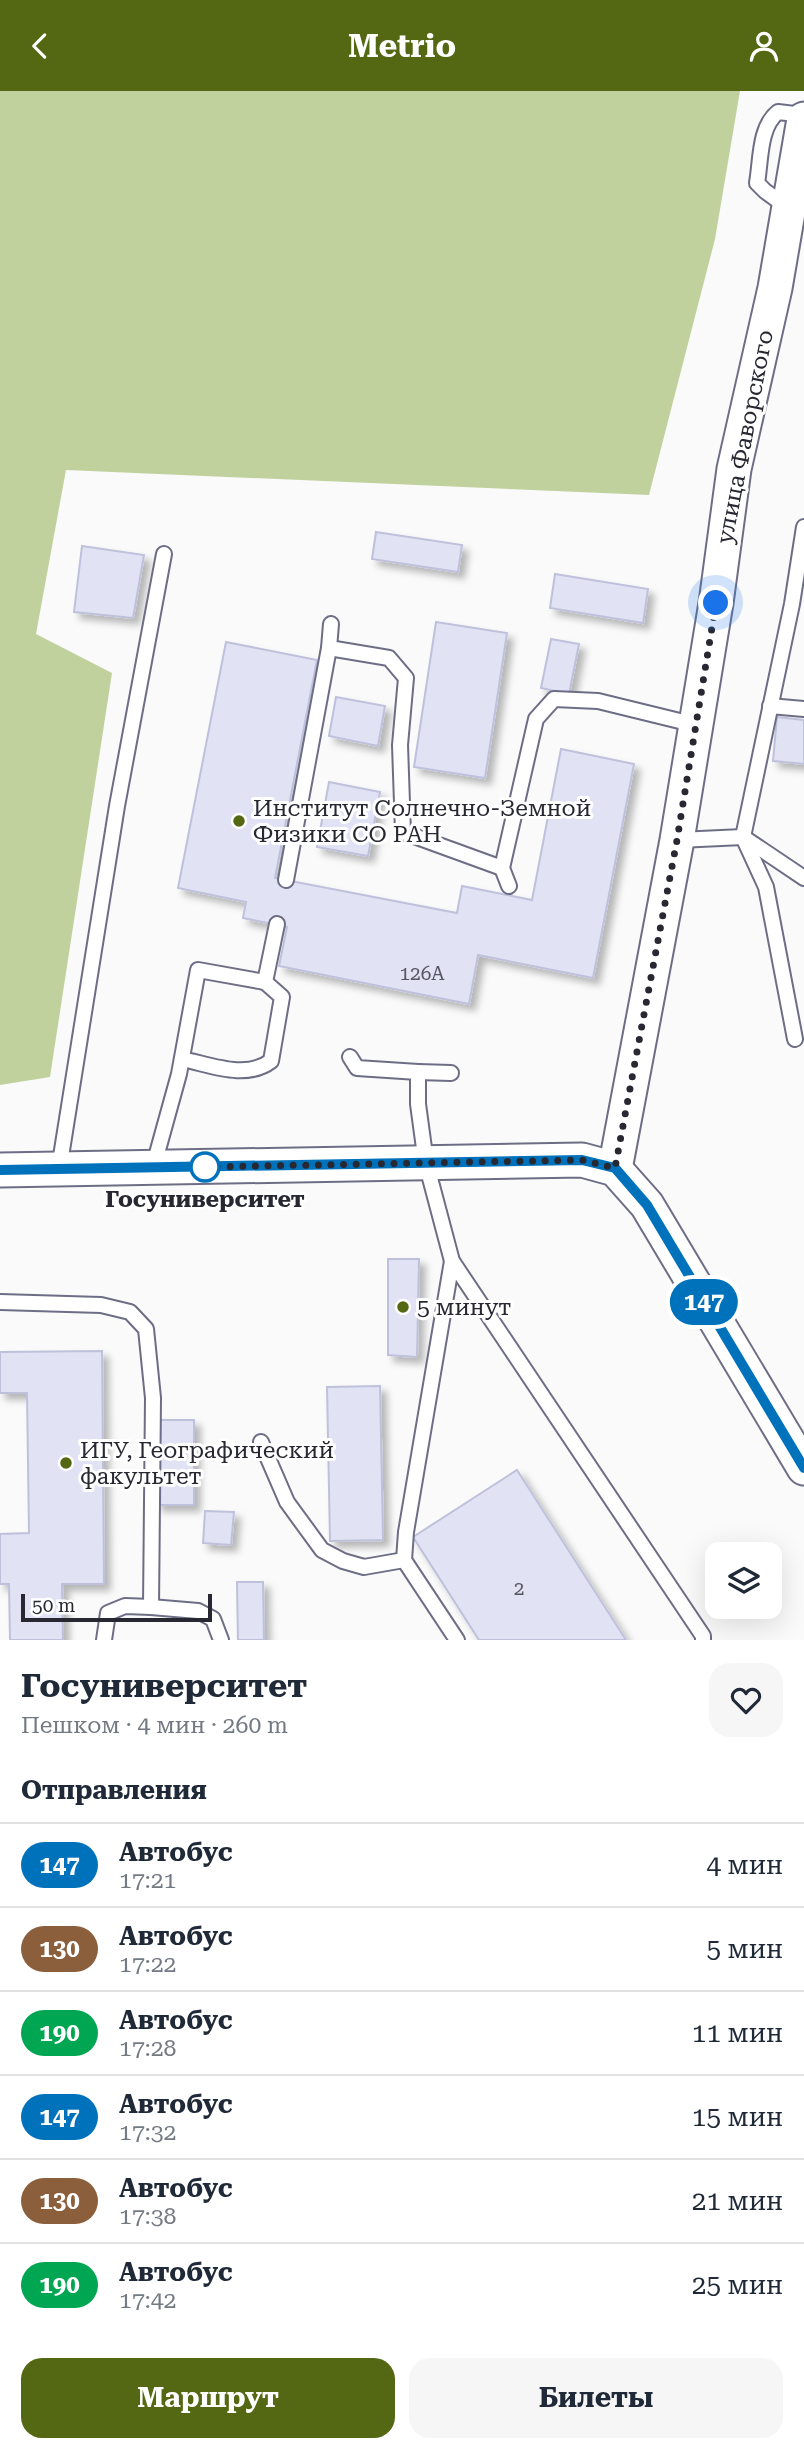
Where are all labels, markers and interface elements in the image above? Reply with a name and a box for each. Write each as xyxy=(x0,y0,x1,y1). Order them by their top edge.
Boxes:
icon: back xyxy=(21,27,59,65)
text: Metrio xyxy=(348,27,456,65)
icon: person xyxy=(745,27,783,65)
street label: улица Фаворского xyxy=(711,328,779,546)
your location xyxy=(698,585,733,620)
place label: Институт Солнечно-Земной Физики СО РАН xyxy=(253,795,591,848)
marker: Институт Солнечно-Земной Физики СО РАН xyxy=(231,813,247,829)
house number: 126А xyxy=(399,962,445,985)
marker: Госуниверситет xyxy=(190,1152,220,1182)
place label: Госуниверситет xyxy=(105,1186,305,1213)
line badge: 147 xyxy=(664,1279,744,1325)
text: 147 xyxy=(684,1288,724,1316)
place label: 5 минут xyxy=(417,1294,511,1321)
marker: 5 минут xyxy=(395,1299,411,1315)
place label: ИГУ, Географический факультет xyxy=(80,1437,334,1490)
marker: ИГУ, Географический факультет xyxy=(58,1455,74,1471)
map controls xyxy=(705,1542,782,1619)
button: layers xyxy=(705,1542,782,1619)
house number: 2 xyxy=(514,1577,524,1600)
scale bar xyxy=(21,1591,212,1623)
text: 50 m xyxy=(32,1594,75,1617)
button: heart xyxy=(709,1663,783,1737)
text: Госуниверситет xyxy=(21,1666,307,1705)
text: Пешком · 4 мин · 260 m xyxy=(21,1712,288,1739)
text: Отправления xyxy=(21,1775,207,1805)
text: Автобус xyxy=(119,1837,233,1867)
text: 4 мин xyxy=(706,1850,783,1880)
text: 147 xyxy=(39,1851,80,1879)
text: 17:21 xyxy=(119,1867,176,1894)
text: Автобус xyxy=(119,1921,233,1951)
text: 5 мин xyxy=(706,1934,783,1964)
text: 130 xyxy=(39,1935,80,1963)
text: 17:22 xyxy=(119,1951,176,1978)
text: Автобус xyxy=(119,2005,233,2035)
text: 11 мин xyxy=(692,2018,783,2048)
text: 190 xyxy=(39,2019,80,2047)
text: 17:28 xyxy=(119,2035,176,2062)
text: Автобус xyxy=(119,2089,233,2119)
text: 15 мин xyxy=(692,2102,783,2132)
text: 147 xyxy=(39,2103,80,2131)
text: 17:32 xyxy=(119,2119,176,2146)
text: Автобус xyxy=(119,2173,233,2203)
text: 21 мин xyxy=(692,2186,783,2216)
text: 130 xyxy=(39,2187,80,2215)
text: 17:38 xyxy=(119,2203,176,2230)
text: Автобус xyxy=(119,2257,233,2287)
text: 25 мин xyxy=(692,2270,783,2300)
text: 190 xyxy=(39,2271,80,2299)
text: 17:42 xyxy=(119,2287,176,2314)
button: Маршрут xyxy=(21,2358,395,2438)
button: Билеты xyxy=(409,2358,783,2438)

